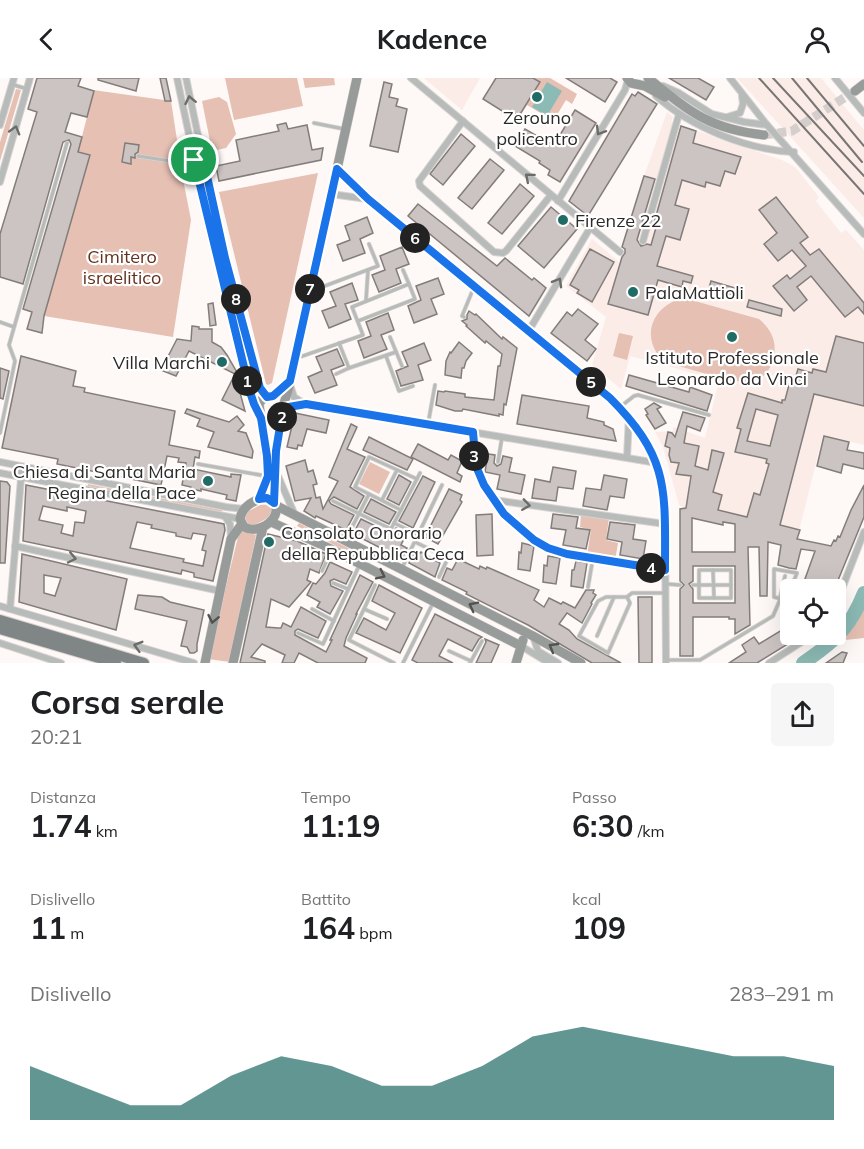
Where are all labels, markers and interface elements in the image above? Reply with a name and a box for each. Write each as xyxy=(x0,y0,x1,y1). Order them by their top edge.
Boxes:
text: Kadence xyxy=(377,22,487,56)
icon: back xyxy=(30,23,63,56)
icon: person xyxy=(801,23,834,56)
marker: Zerouno policentro xyxy=(530,90,544,104)
one-way arrow xyxy=(185,96,198,106)
place label: Zerouno policentro xyxy=(496,106,578,150)
one-way arrow xyxy=(8,125,20,136)
one-way arrow xyxy=(596,125,607,135)
pin xyxy=(168,134,219,185)
icon: arrive xyxy=(177,143,210,176)
one-way arrow xyxy=(525,173,536,184)
place label: Firenze 22 xyxy=(575,209,661,232)
marker: Firenze 22 xyxy=(556,213,570,227)
pin: 6 xyxy=(400,223,430,253)
text: 6 xyxy=(410,228,420,248)
park label: Cimitero israelitico xyxy=(83,245,161,289)
pin: 7 xyxy=(295,274,325,304)
one-way arrow xyxy=(551,278,562,288)
text: 7 xyxy=(305,279,315,299)
place label: PalaMattioli xyxy=(645,281,744,304)
pin: 8 xyxy=(221,284,251,314)
marker: PalaMattioli xyxy=(626,285,640,299)
text: 8 xyxy=(231,289,241,309)
marker: Istituto Professionale Leonardo da Vinci xyxy=(725,330,739,344)
place label: Istituto Professionale Leonardo da Vinci xyxy=(645,346,819,390)
place label: Villa Marchi xyxy=(113,351,210,374)
marker: Villa Marchi xyxy=(215,355,229,369)
pin: 1 xyxy=(232,366,262,396)
pin: 5 xyxy=(576,367,606,397)
text: 1 xyxy=(242,371,252,391)
text: 5 xyxy=(586,372,596,392)
pin: 2 xyxy=(267,402,297,432)
text: 2 xyxy=(277,407,287,427)
pin: 3 xyxy=(459,441,489,471)
text: 3 xyxy=(469,446,479,466)
place label: Chiesa di Santa Maria Regina della Pace xyxy=(13,460,196,504)
marker: Chiesa di Santa Maria Regina della Pace xyxy=(201,474,215,488)
one-way arrow xyxy=(521,498,530,510)
place label: Consolato Onorario della Repubblica Ceca xyxy=(281,521,465,565)
marker: Consolato Onorario della Repubblica Ceca xyxy=(262,535,276,549)
one-way arrow xyxy=(67,551,77,564)
pin: 4 xyxy=(636,553,666,583)
text: 4 xyxy=(646,558,656,578)
one-way arrow xyxy=(375,567,386,579)
map controls xyxy=(780,579,846,645)
button: locate xyxy=(780,579,846,645)
one-way arrow xyxy=(469,602,480,613)
one-way arrow xyxy=(208,614,221,624)
one-way arrow xyxy=(133,641,144,653)
one-way arrow xyxy=(549,643,559,655)
text: Corsa serale xyxy=(30,681,224,722)
button: share xyxy=(771,683,834,746)
text: 20:21 xyxy=(30,724,83,749)
text: Distanza xyxy=(30,787,96,807)
text: Tempo xyxy=(301,787,351,807)
text: Passo xyxy=(572,787,617,807)
text: 1.74 xyxy=(30,807,91,845)
text: 11:19 xyxy=(301,807,380,845)
text: 6:30 xyxy=(572,807,633,845)
text: km xyxy=(91,821,118,841)
text: /km xyxy=(633,821,664,841)
text: Dislivello xyxy=(30,889,95,909)
text: Battito xyxy=(301,889,351,909)
text: kcal xyxy=(572,889,601,909)
text: 11 xyxy=(30,909,66,947)
text: 164 xyxy=(301,909,355,947)
text: 109 xyxy=(572,909,626,947)
text: m xyxy=(66,923,84,943)
text: bpm xyxy=(355,923,392,943)
text: Dislivello xyxy=(30,981,111,1006)
text: 283–291 m xyxy=(729,981,834,1006)

